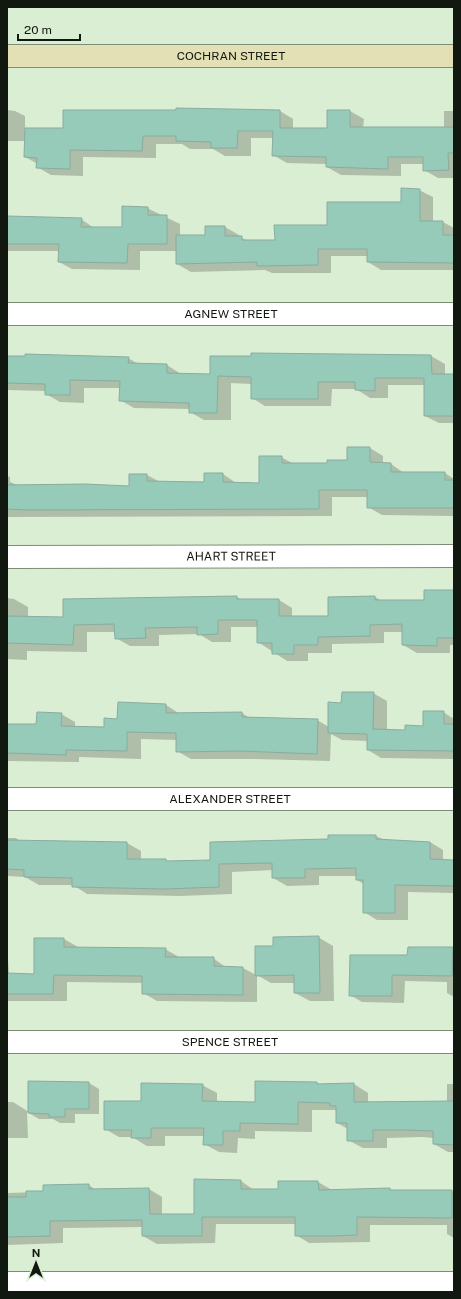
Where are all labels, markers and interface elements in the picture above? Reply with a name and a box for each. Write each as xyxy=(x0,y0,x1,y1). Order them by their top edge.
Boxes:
scale bar xyxy=(18,16,80,42)
text: 20 m xyxy=(24,23,52,37)
street label: COCHRAN STREET xyxy=(177,49,285,63)
street label: AGNEW STREET xyxy=(184,307,278,321)
street label: AHART STREET xyxy=(186,549,276,564)
street label: ALEXANDER STREET xyxy=(169,792,291,806)
street label: SPENCE STREET xyxy=(182,1035,278,1049)
north arrow xyxy=(16,1243,56,1283)
text: N xyxy=(32,1247,40,1259)

